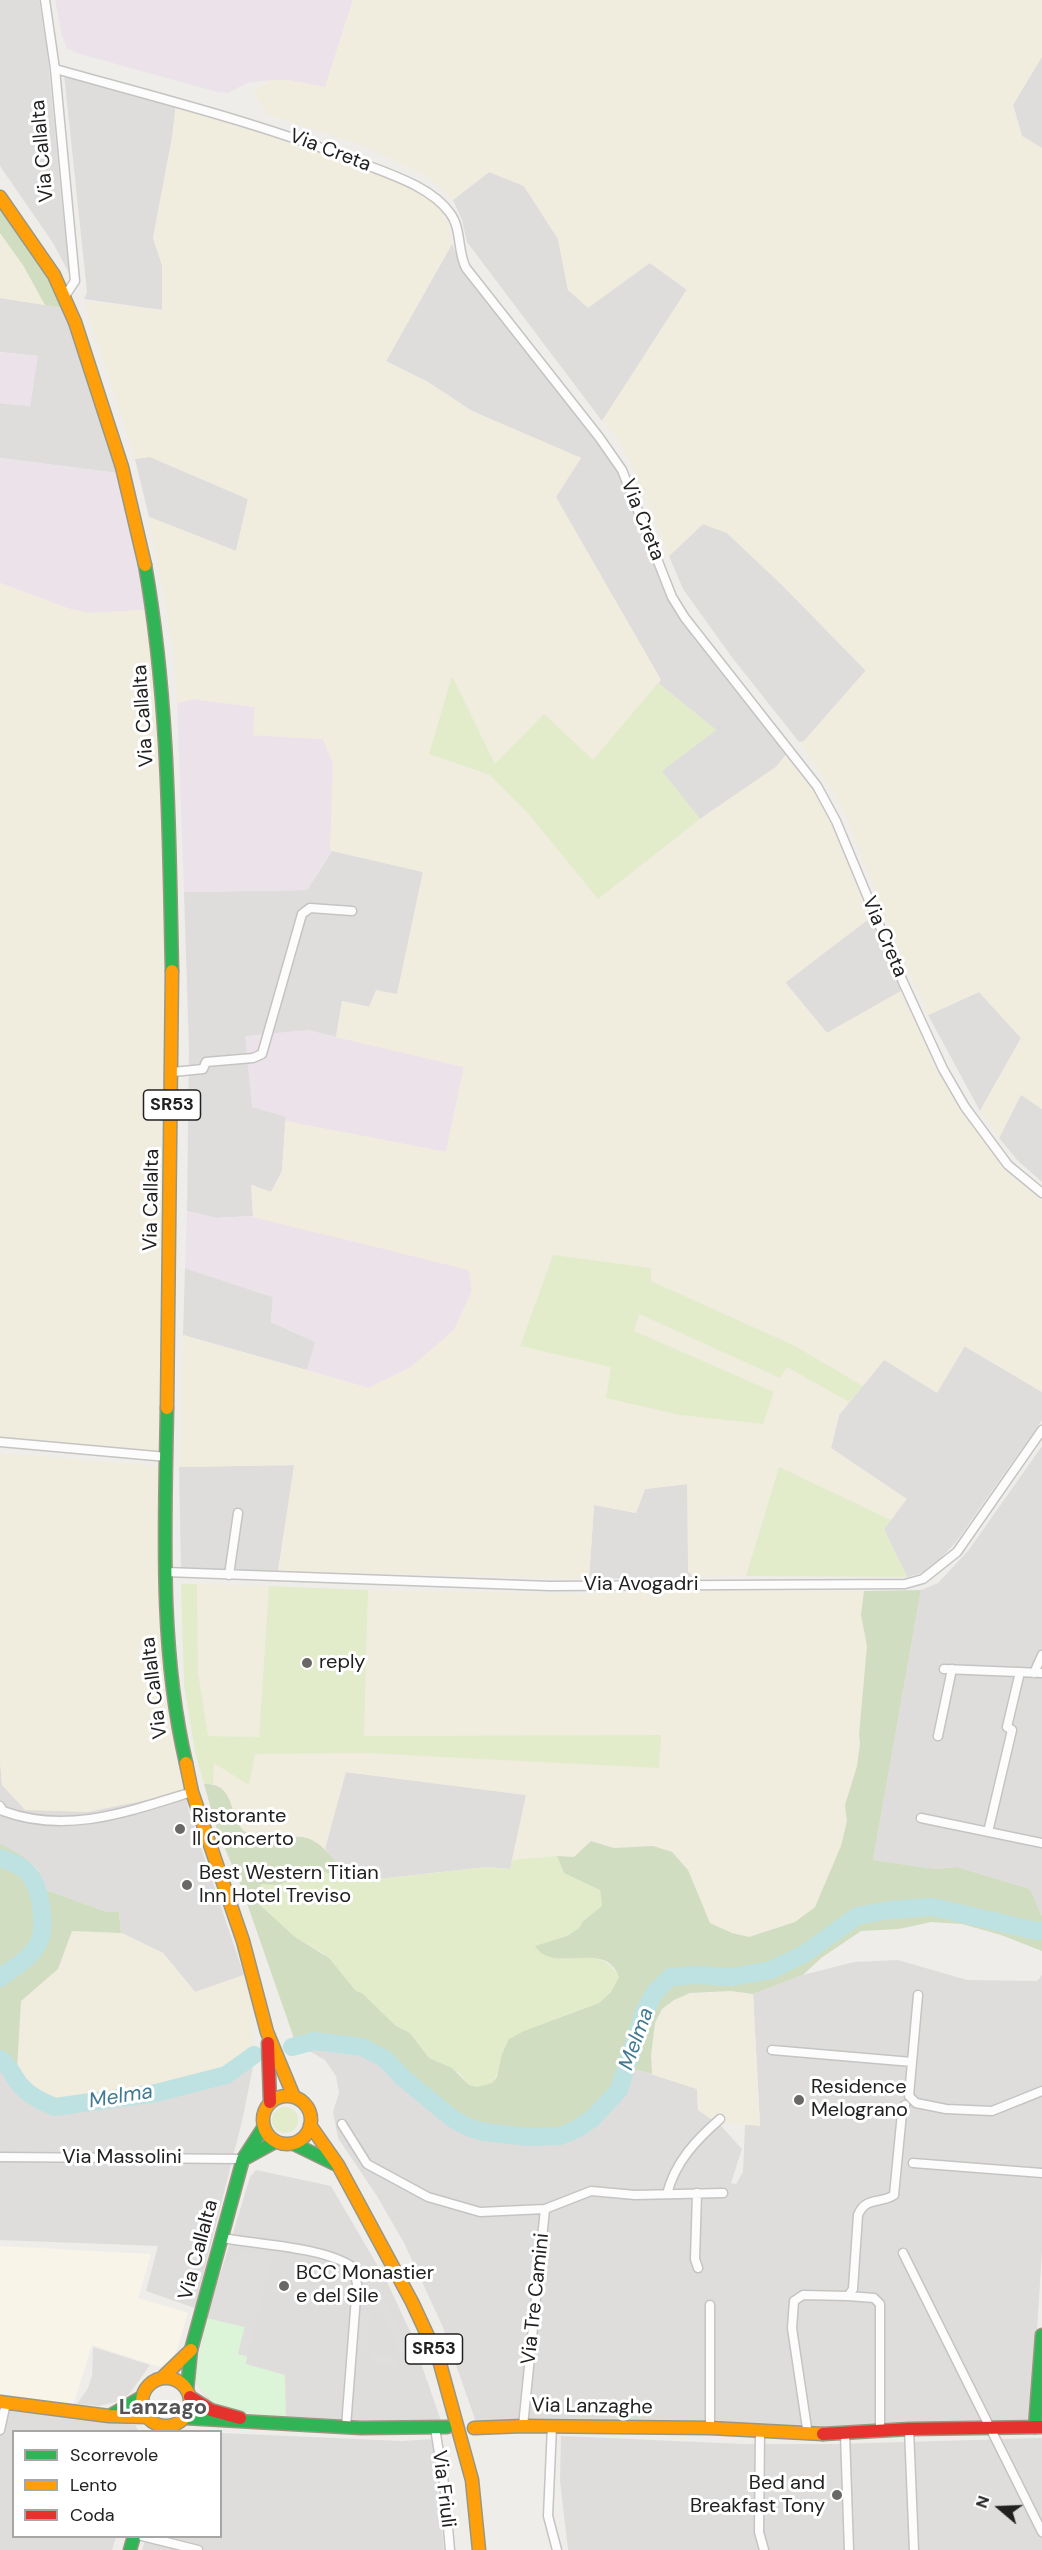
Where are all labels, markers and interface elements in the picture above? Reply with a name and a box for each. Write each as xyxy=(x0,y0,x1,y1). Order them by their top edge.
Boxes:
street label: Via Callalta xyxy=(27,99,59,203)
street label: Via Creta xyxy=(286,124,374,178)
street label: Via Creta xyxy=(615,476,669,564)
street label: Via Callalta xyxy=(128,664,160,768)
street label: Via Creta xyxy=(856,893,912,981)
road number: SR53 xyxy=(144,1090,201,1120)
street label: Via Callalta xyxy=(139,1149,165,1251)
street label: Via Avogadri xyxy=(584,1573,698,1597)
street label: Via Callalta xyxy=(137,1636,173,1740)
place label: reply xyxy=(319,1651,365,1675)
marker: reply xyxy=(300,1656,314,1670)
place label: Ristorante Il Concerto xyxy=(192,1805,294,1852)
marker: Ristorante Il Concerto xyxy=(173,1822,187,1836)
place label: Best Western Titian Inn Hotel Treviso xyxy=(199,1862,379,1909)
marker: Best Western Titian Inn Hotel Treviso xyxy=(180,1878,194,1892)
water label: Melma xyxy=(614,2004,660,2074)
place label: Residence Melograno xyxy=(811,2076,908,2123)
water label: Melma xyxy=(87,2080,155,2114)
marker: Residence Melograno xyxy=(792,2093,806,2107)
street label: Via Massolini xyxy=(62,2146,182,2170)
street label: Via Callalta xyxy=(174,2197,224,2303)
street label: Via Tre Camini xyxy=(517,2232,555,2366)
place label: BCC Monastier e del Sile xyxy=(296,2262,434,2309)
marker: BCC Monastier e del Sile xyxy=(277,2279,291,2293)
road number: SR53 xyxy=(406,2334,462,2364)
street label: Via Lanzaghe xyxy=(531,2394,653,2420)
district label: Lanzago xyxy=(119,2395,207,2421)
legend xyxy=(12,2430,222,2538)
text: Scorrevole xyxy=(70,2443,158,2467)
street label: Via Friuli xyxy=(426,2449,460,2529)
place label: Bed and Breakfast Tony xyxy=(690,2472,825,2519)
text: Lento xyxy=(70,2473,117,2497)
north arrow xyxy=(970,2478,1030,2538)
marker: Bed and Breakfast Tony xyxy=(830,2488,844,2502)
text: N xyxy=(971,2493,994,2511)
text: Coda xyxy=(70,2503,115,2527)

